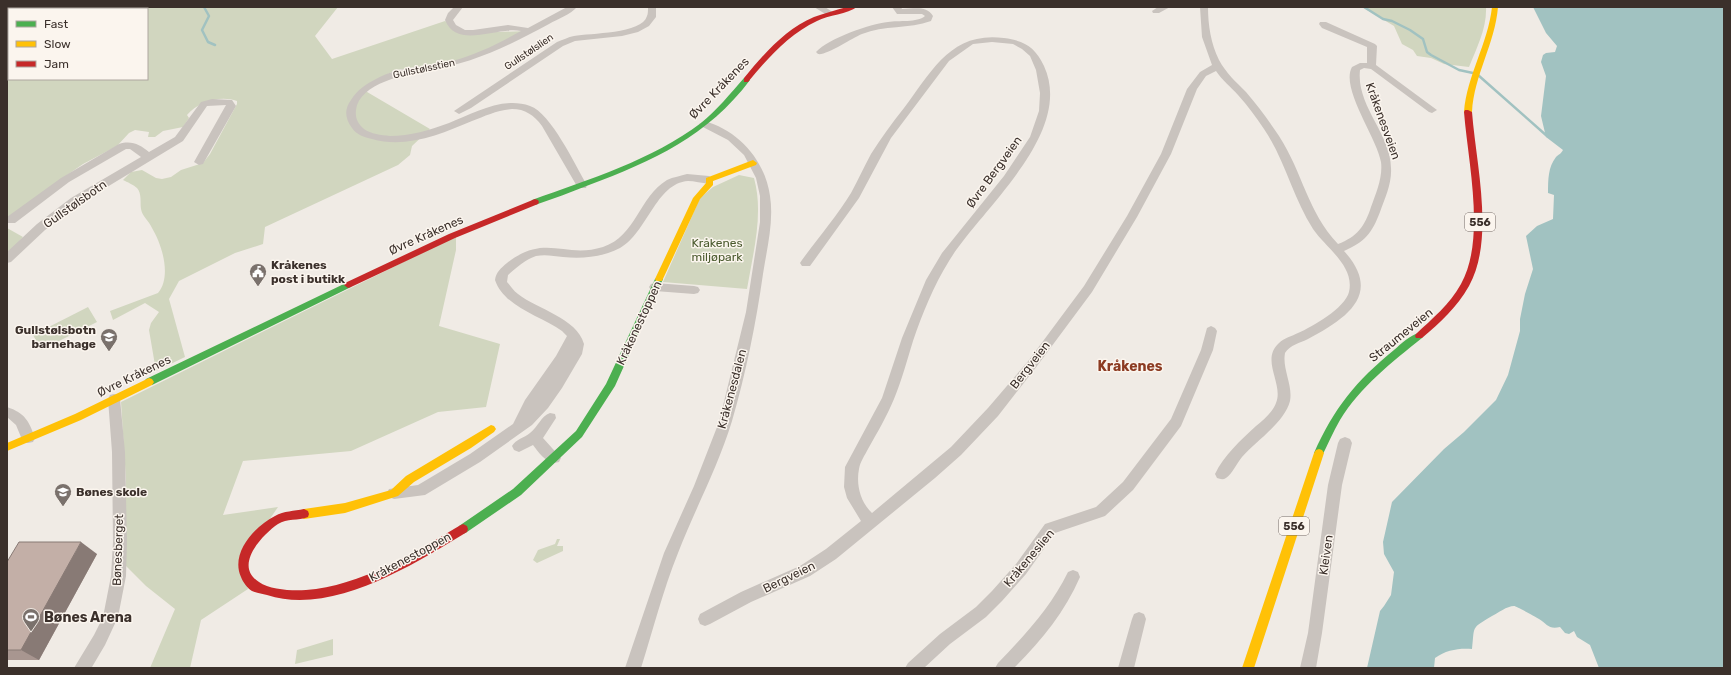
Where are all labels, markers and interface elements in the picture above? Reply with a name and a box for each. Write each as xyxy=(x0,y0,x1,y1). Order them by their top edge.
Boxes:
legend xyxy=(8,8,148,80)
text: Fast xyxy=(44,17,68,31)
street label: Gullstølslien xyxy=(502,31,556,73)
text: Slow xyxy=(44,37,71,51)
street label: Øvre Kråkenes xyxy=(686,54,752,122)
text: Jam xyxy=(44,57,69,71)
street label: Gullstølsstien xyxy=(392,57,456,81)
street label: Kråkenesveien xyxy=(1363,81,1403,161)
street label: Øvre Bergveien xyxy=(963,133,1025,211)
street label: Gullstølsbotn xyxy=(41,177,109,231)
street label: Øvre Kråkenes xyxy=(387,212,465,258)
road number: 556 xyxy=(1465,213,1495,231)
park label: Kråkenes miljøpark xyxy=(691,236,743,264)
place label: Kråkenes post i butikk xyxy=(271,258,345,286)
public building icon: Kråkenes post i butikk xyxy=(248,262,268,287)
street label: Kråkenestoppen xyxy=(613,279,665,367)
street label: Straumeveien xyxy=(1366,305,1436,365)
place label: Gullstølsbotn barnehage xyxy=(15,323,96,351)
school or university icon: Gullstølsbotn barnehage xyxy=(99,327,119,352)
street label: Bergveien xyxy=(1007,338,1053,392)
street label: Kråkenesdalen xyxy=(715,348,749,430)
street label: Øvre Kråkenes xyxy=(95,352,173,400)
district label: Kråkenes xyxy=(1097,358,1163,375)
school or university icon: Bønes skole xyxy=(53,482,73,507)
place label: Bønes skole xyxy=(76,485,147,499)
street label: Bønesberget xyxy=(110,514,126,586)
road number: 556 xyxy=(1279,517,1309,535)
street label: Kråkeneslien xyxy=(1001,526,1057,590)
street label: Kråkenestoppen xyxy=(367,529,453,585)
street label: Kleiven xyxy=(1316,534,1336,576)
street label: Bergveien xyxy=(761,558,817,596)
sports icon: Bønes Arena xyxy=(21,607,41,632)
place label: Bønes Arena xyxy=(44,609,132,626)

